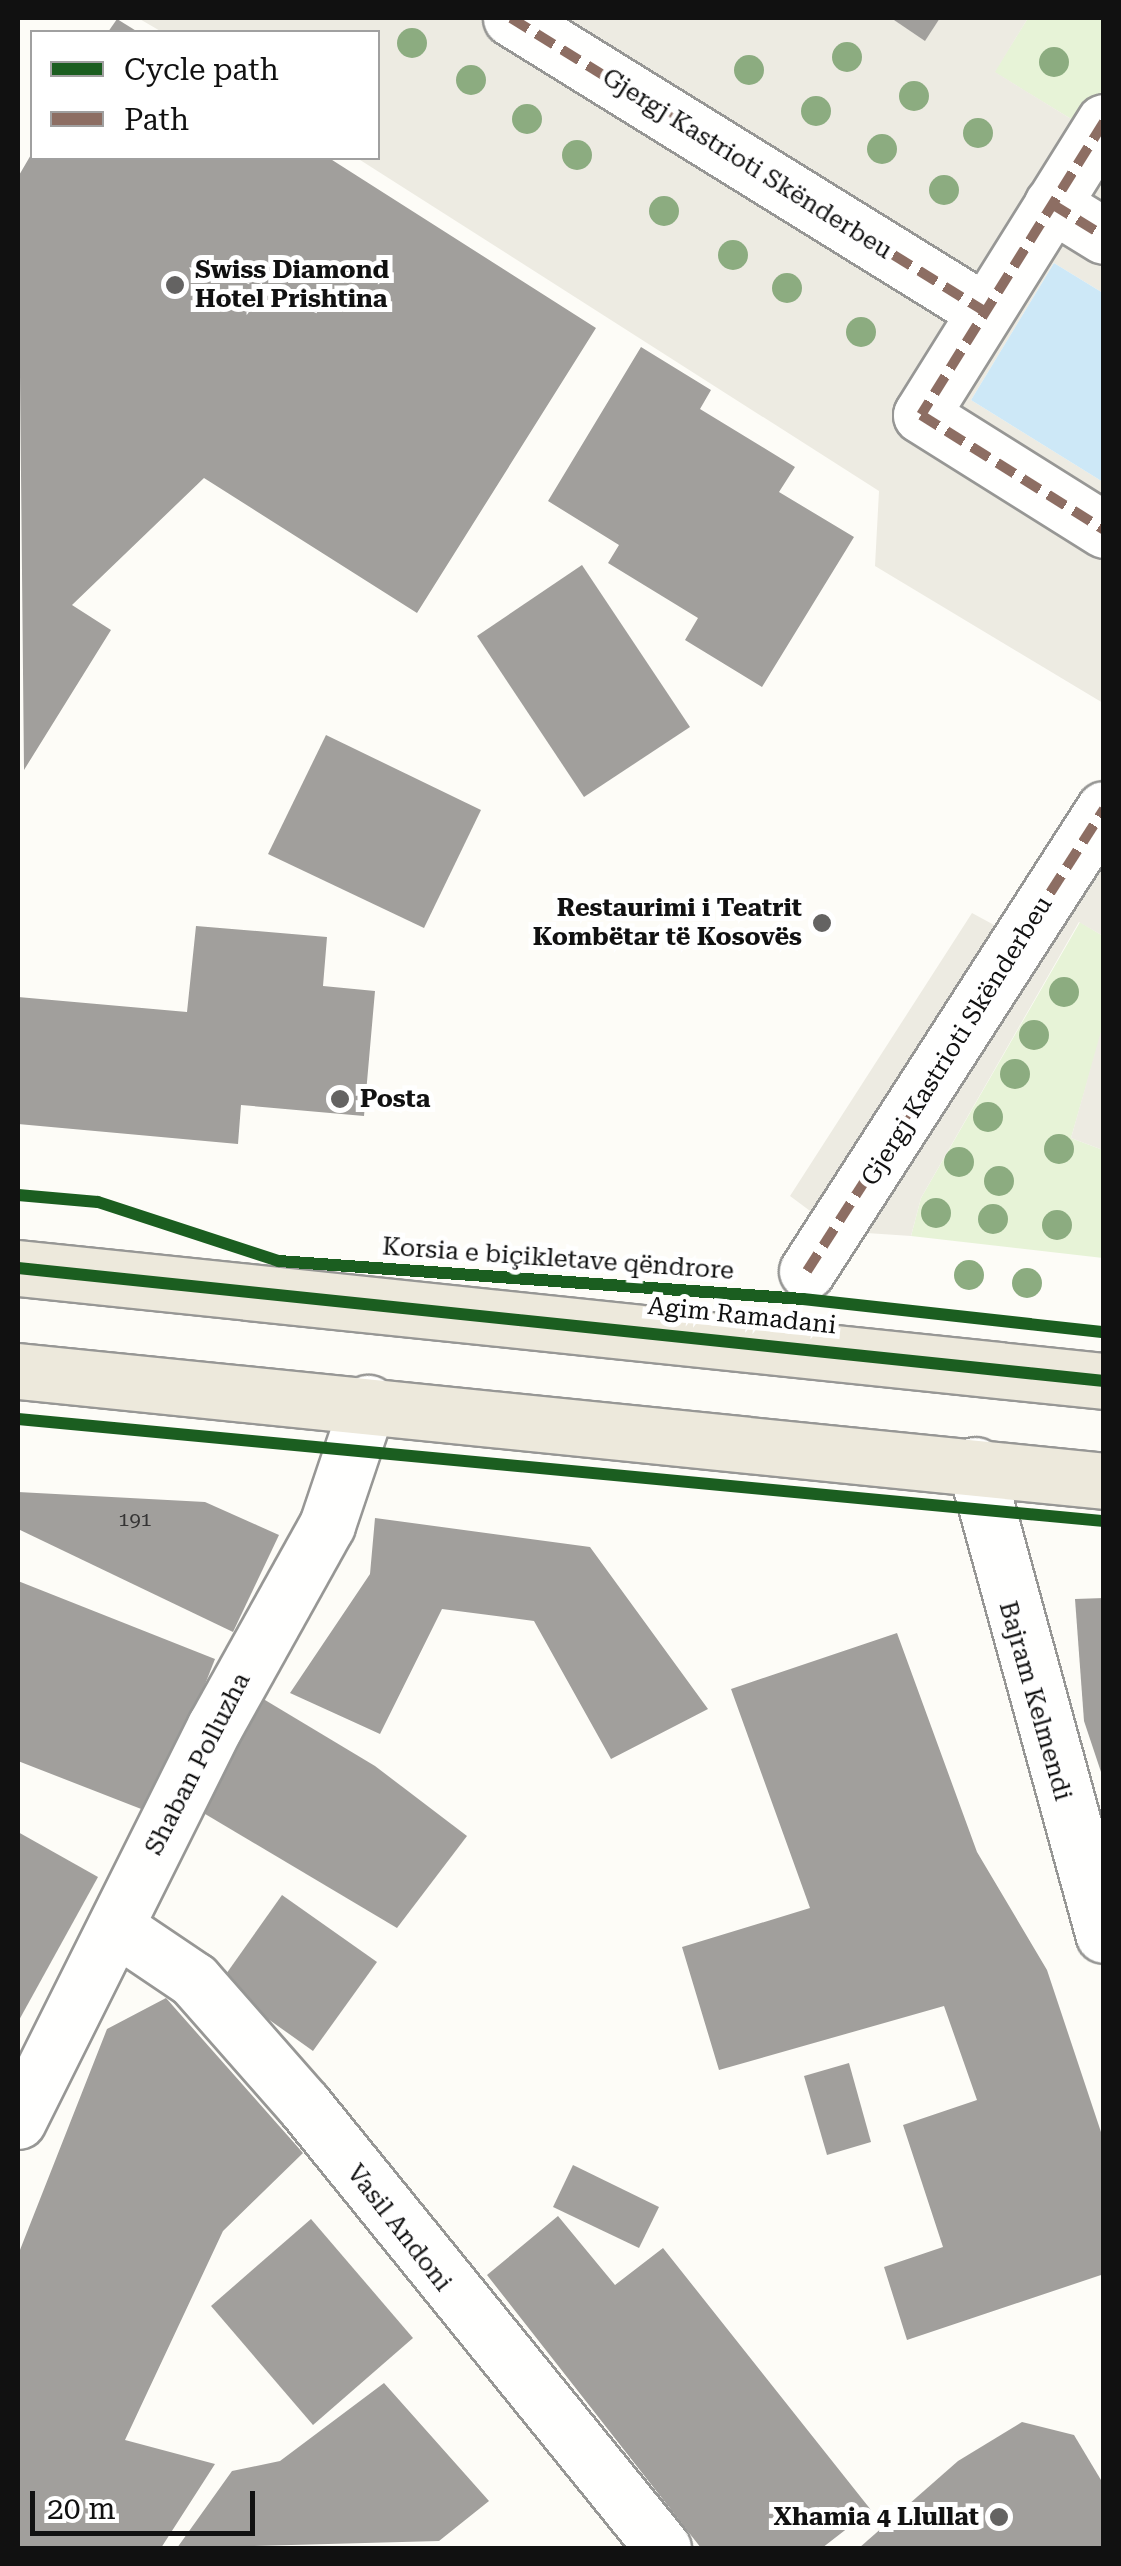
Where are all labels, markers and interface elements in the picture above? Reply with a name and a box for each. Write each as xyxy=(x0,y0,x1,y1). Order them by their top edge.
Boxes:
legend xyxy=(30,30,380,160)
text: Cycle path xyxy=(124,52,279,87)
street label: Gjergj Kastrioti Skënderbeu xyxy=(597,62,897,266)
text: Path xyxy=(124,102,189,137)
place label: Swiss Diamond Hotel Prishtina xyxy=(195,256,389,315)
marker: Swiss Diamond Hotel Prishtina xyxy=(164,274,186,296)
street label: Gjergj Kastrioti Skënderbeu xyxy=(855,891,1059,1191)
place label: Restaurimi i Teatrit Kombëtar të Kosovës xyxy=(533,894,802,953)
marker: Restaurimi i Teatrit Kombëtar të Kosovës xyxy=(811,912,833,934)
place label: Posta xyxy=(360,1084,430,1114)
marker: Posta xyxy=(329,1088,351,1110)
street label: Korsia e biçikletave qëndrore xyxy=(381,1232,735,1286)
street label: Agim Ramadani xyxy=(646,1291,838,1341)
house number: 191 xyxy=(118,1507,152,1531)
street label: Bajram Kelmendi xyxy=(992,1598,1078,1804)
street label: Shaban Polluzha xyxy=(139,1668,257,1860)
street label: Vasil Andoni xyxy=(340,2159,458,2297)
scale bar xyxy=(35,2471,260,2533)
text: 20 m xyxy=(47,2491,116,2526)
place label: Xhamia 4 Llullat xyxy=(774,2502,979,2532)
marker: Xhamia 4 Llullat xyxy=(988,2506,1010,2528)

